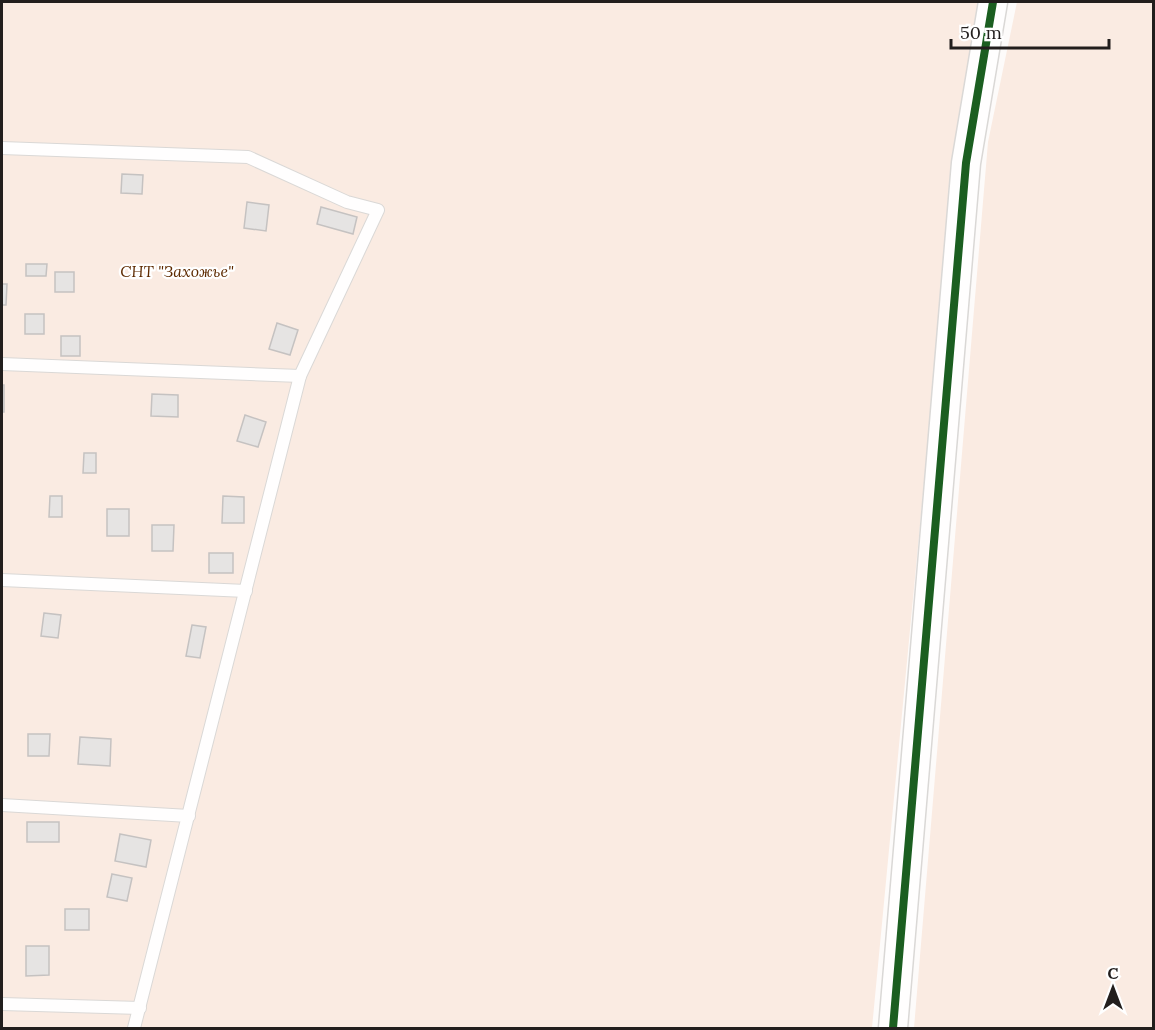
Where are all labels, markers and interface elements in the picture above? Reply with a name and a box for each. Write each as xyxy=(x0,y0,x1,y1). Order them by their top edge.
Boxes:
scale bar xyxy=(951,12,1108,50)
text: 50 m xyxy=(960,21,1002,44)
park label: СНТ "Захожье" xyxy=(120,261,234,281)
north arrow xyxy=(1083,958,1143,1018)
text: С xyxy=(1107,963,1119,983)

